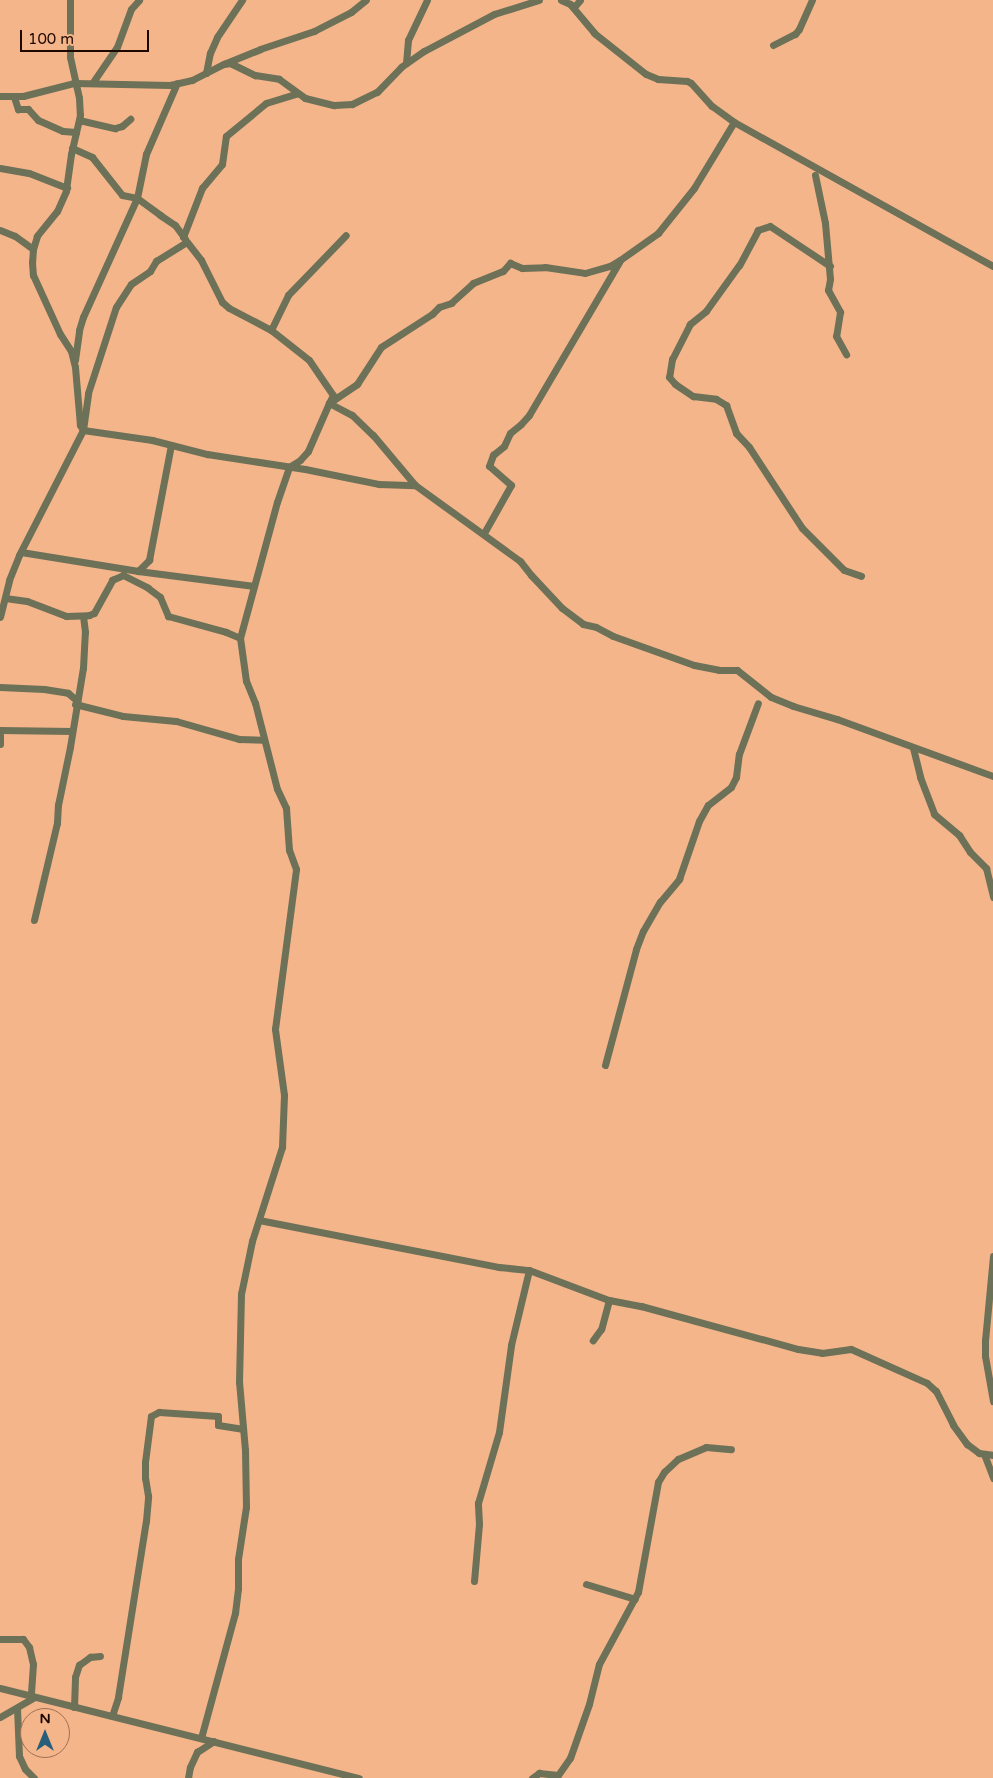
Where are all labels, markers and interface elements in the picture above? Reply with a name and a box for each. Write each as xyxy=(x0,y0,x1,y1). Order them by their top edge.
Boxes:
scale bar xyxy=(22,20,151,52)
text: 100 m xyxy=(28,30,74,48)
north arrow xyxy=(20,1708,70,1758)
text: N xyxy=(39,1710,51,1727)

